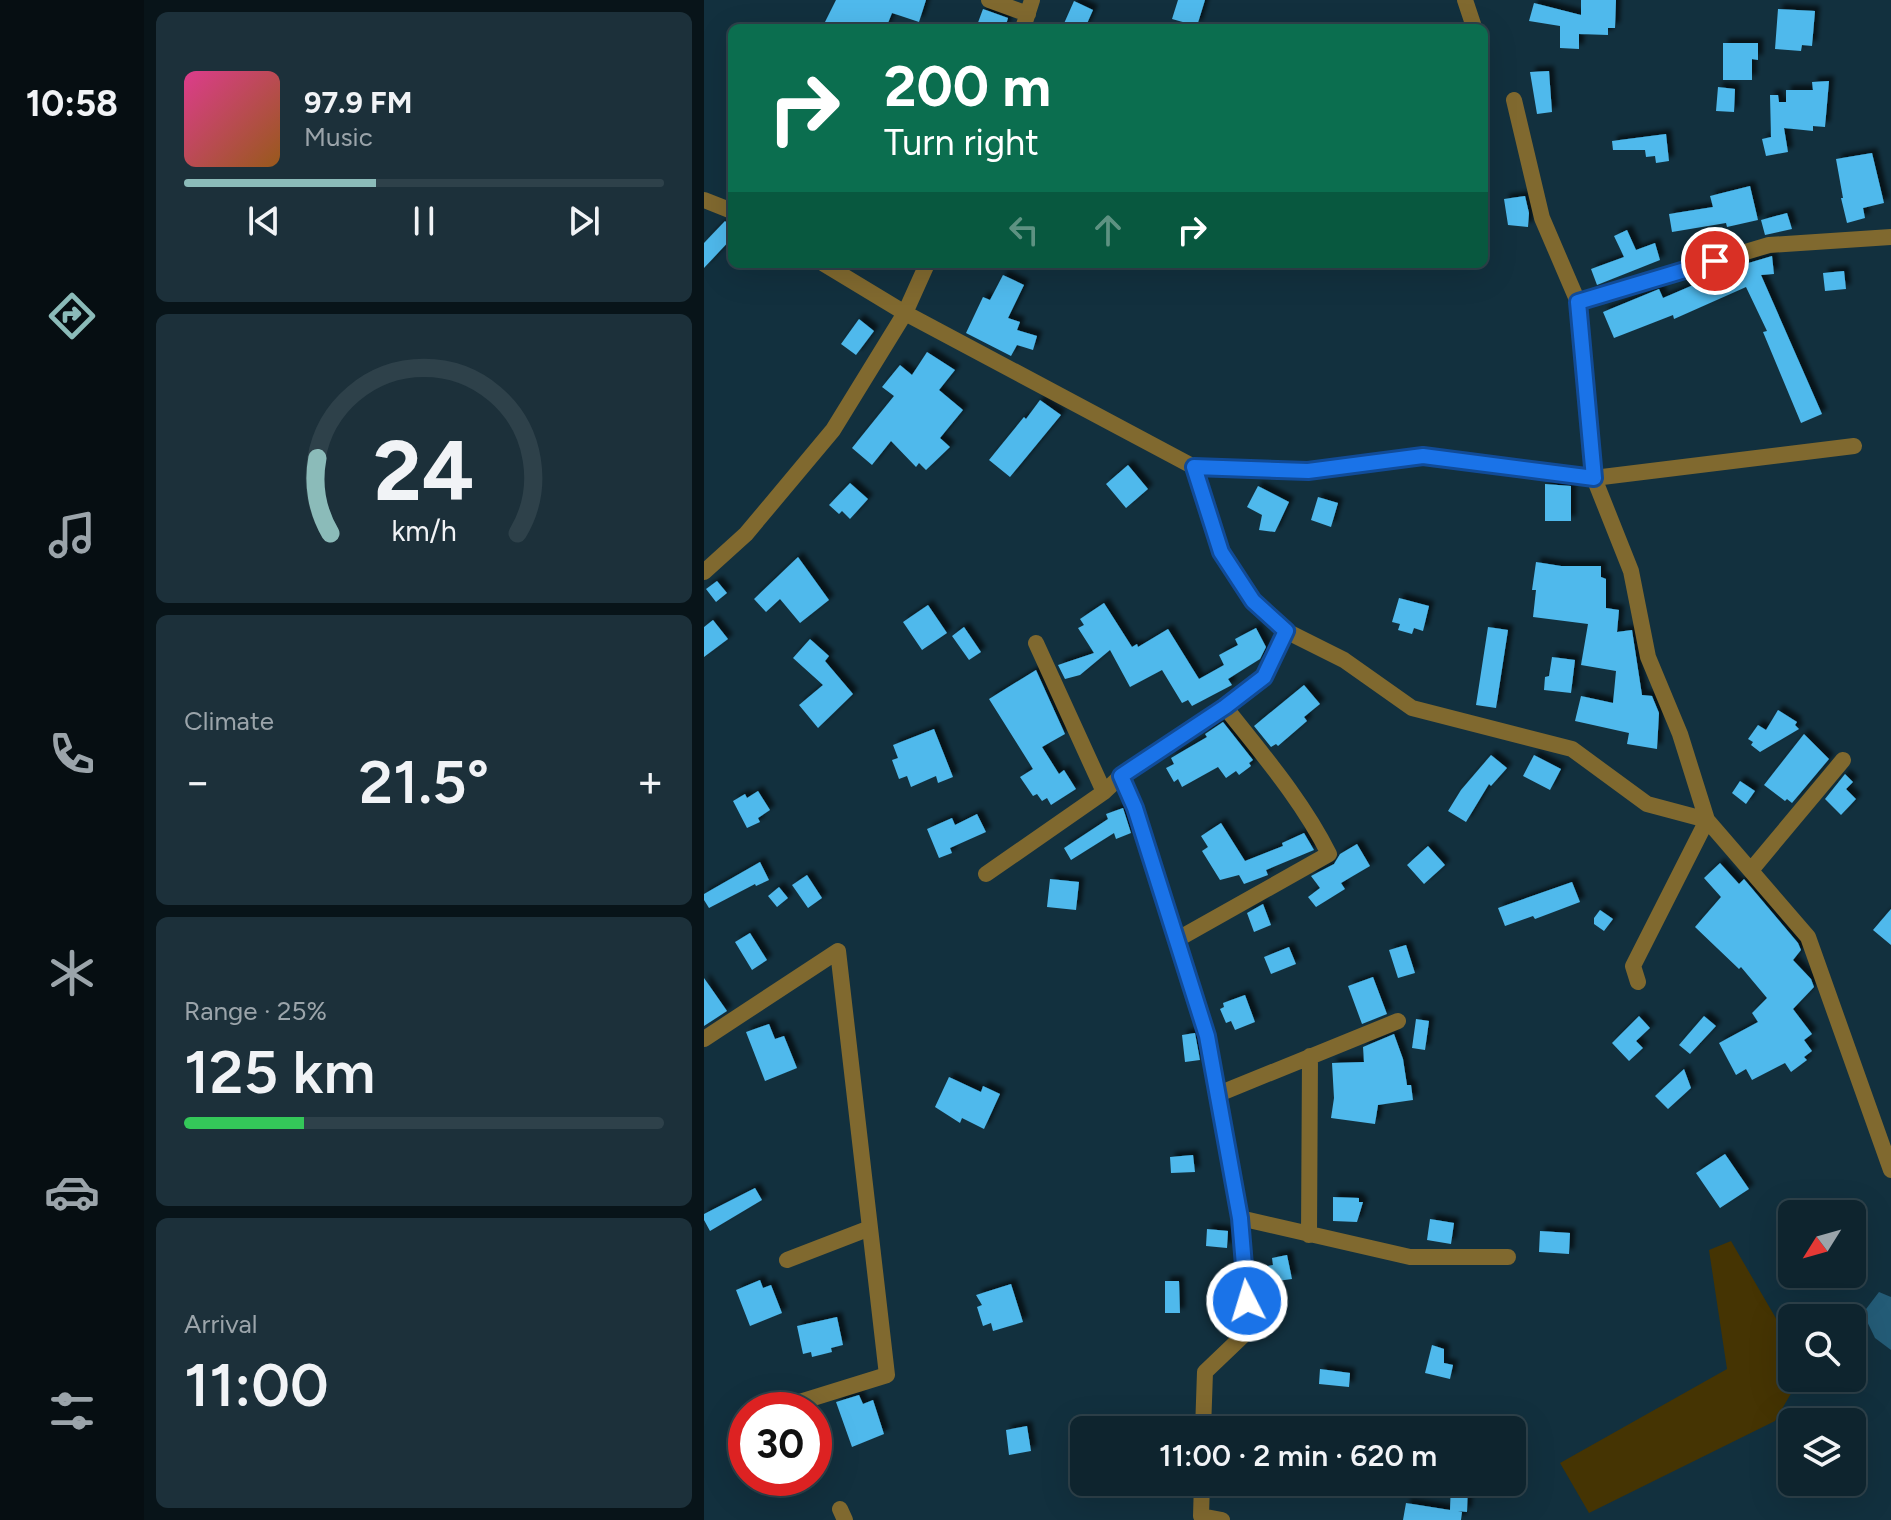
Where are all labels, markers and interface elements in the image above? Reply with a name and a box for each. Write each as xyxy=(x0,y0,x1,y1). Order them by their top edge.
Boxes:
text: 200 m xyxy=(884,53,1051,120)
icon: right xyxy=(752,56,856,160)
text: 10:58 xyxy=(26,82,118,125)
text: 97.9 FM xyxy=(304,84,412,121)
text: Music xyxy=(304,121,373,153)
text: Turn right xyxy=(884,121,1039,164)
icon: previous xyxy=(242,199,286,243)
icon: pause xyxy=(402,199,446,243)
icon: next xyxy=(562,199,606,243)
icon: left xyxy=(1002,208,1046,252)
icon: ahead xyxy=(1086,208,1130,252)
icon: right xyxy=(1170,208,1214,252)
pin xyxy=(1681,227,1749,295)
icon: arrive xyxy=(1693,239,1737,283)
icon: directions xyxy=(44,288,100,344)
text: 24 xyxy=(374,421,474,521)
icon: music xyxy=(44,507,100,563)
text: km/h xyxy=(391,515,457,549)
text: Climate xyxy=(184,705,274,737)
icon: phone xyxy=(44,726,100,782)
text: 21.5° xyxy=(359,746,489,818)
text: − xyxy=(184,755,211,808)
text: + xyxy=(637,755,664,808)
icon: climate xyxy=(44,945,100,1001)
text: Range · 25% xyxy=(184,995,327,1027)
text: 125 km xyxy=(184,1036,375,1108)
icon: car xyxy=(44,1164,100,1220)
north arrow xyxy=(1778,1200,1866,1288)
map controls xyxy=(1778,1200,1866,1496)
position arrow xyxy=(1205,1259,1289,1343)
button: search xyxy=(1778,1304,1866,1392)
text: Arrival xyxy=(184,1308,257,1340)
text: 11:00 xyxy=(184,1349,329,1421)
icon: filters xyxy=(44,1383,100,1439)
speed limit sign: 30 xyxy=(728,1392,832,1496)
button: layers xyxy=(1778,1408,1866,1496)
text: 11:00 · 2 min · 620 m xyxy=(1159,1437,1437,1474)

